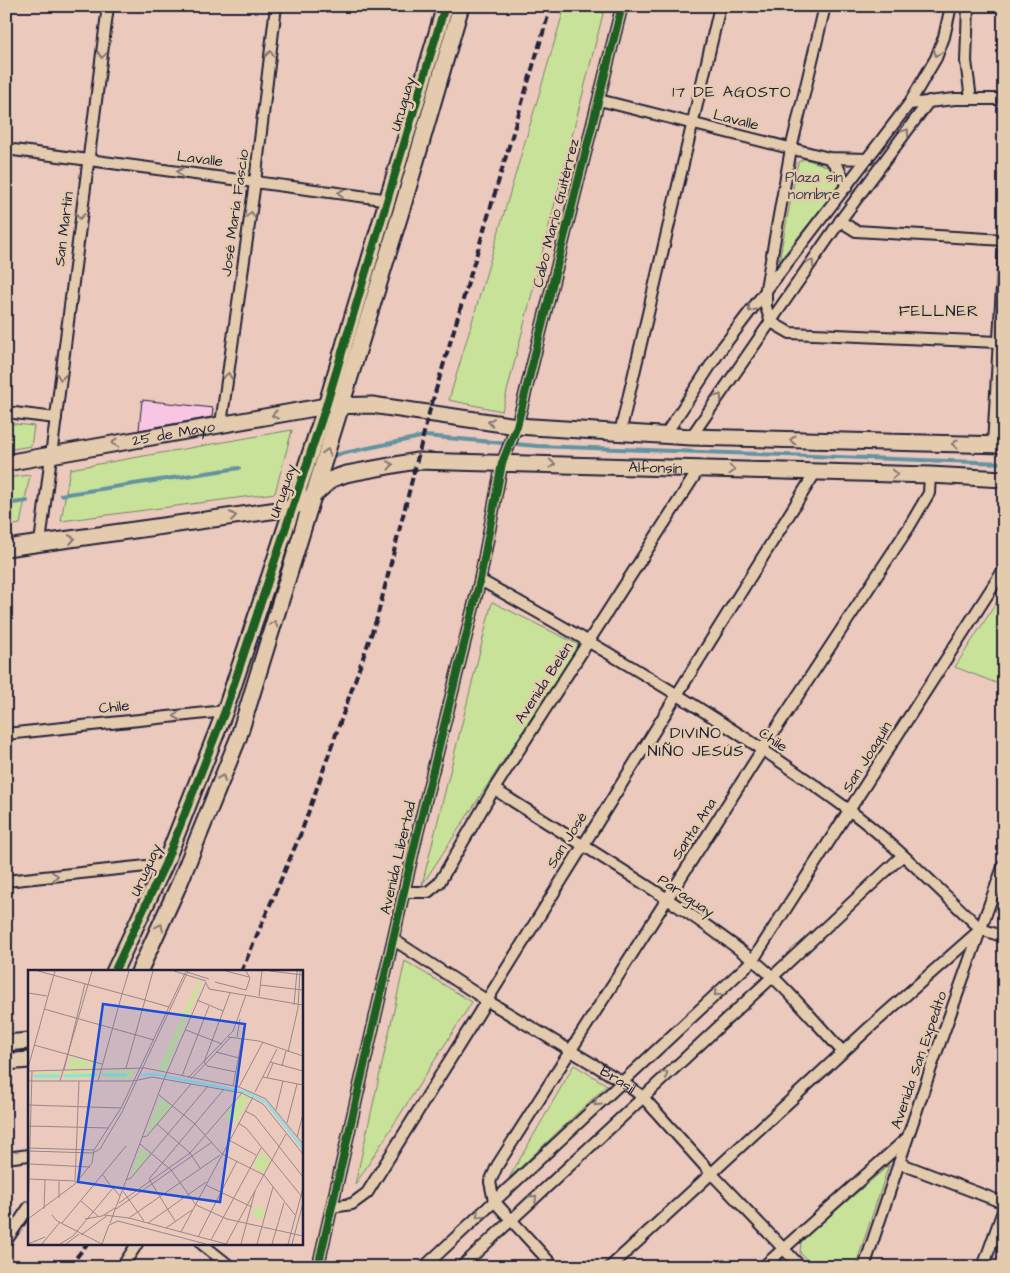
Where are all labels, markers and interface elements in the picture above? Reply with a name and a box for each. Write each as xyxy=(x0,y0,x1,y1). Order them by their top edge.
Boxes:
one-way arrow xyxy=(933,48,944,57)
one-way arrow xyxy=(264,49,275,57)
one-way arrow xyxy=(97,51,108,59)
street label: Uruguay xyxy=(385,74,422,134)
district label: 17 DE AGOSTO xyxy=(672,81,792,103)
street label: Lavalle xyxy=(711,104,761,136)
one-way arrow xyxy=(900,128,909,138)
street label: Cabo Mario Guitérrez xyxy=(527,136,585,290)
street label: Lavalle xyxy=(176,146,224,172)
street label: José María Fascio xyxy=(216,148,254,278)
one-way arrow xyxy=(176,167,184,178)
park label: Plaza sin nombre xyxy=(785,167,843,205)
one-way arrow xyxy=(337,188,345,199)
street label: San Martín xyxy=(49,190,79,267)
one-way arrow xyxy=(245,211,256,219)
one-way arrow xyxy=(75,212,86,220)
one-way arrow xyxy=(805,260,814,269)
district label: FELLNER xyxy=(899,300,979,322)
one-way arrow xyxy=(748,303,757,313)
one-way arrow xyxy=(222,372,233,380)
one-way arrow xyxy=(56,373,67,381)
one-way arrow xyxy=(713,394,722,403)
one-way arrow xyxy=(271,409,280,419)
street label: 25 de Mayo xyxy=(130,415,217,451)
one-way arrow xyxy=(486,417,494,428)
one-way arrow xyxy=(788,435,796,445)
one-way arrow xyxy=(111,438,120,448)
one-way arrow xyxy=(951,439,958,449)
one-way arrow xyxy=(321,448,331,456)
street label: Alfonsín xyxy=(628,456,683,479)
one-way arrow xyxy=(549,459,557,470)
one-way arrow xyxy=(386,460,395,471)
street label: Uruguay xyxy=(264,461,303,521)
one-way arrow xyxy=(729,465,737,476)
one-way arrow xyxy=(891,469,899,480)
one-way arrow xyxy=(229,511,237,522)
one-way arrow xyxy=(68,534,76,545)
one-way arrow xyxy=(268,620,278,628)
street label: Avenida Belén xyxy=(510,638,578,728)
street label: Chile xyxy=(98,695,130,719)
one-way arrow xyxy=(173,710,181,721)
street label: San Joaquín xyxy=(837,717,897,796)
district label: DIVINO NIÑO JESÚS xyxy=(647,722,745,762)
street label: Chile xyxy=(754,723,792,757)
one-way arrow xyxy=(217,774,227,782)
street label: Santa Ana xyxy=(666,794,722,864)
street label: Avenida Libertad xyxy=(375,799,421,917)
street label: San José xyxy=(541,808,593,872)
street label: Uruguay xyxy=(125,840,168,900)
street label: Paraguay xyxy=(653,869,719,924)
one-way arrow xyxy=(51,871,59,882)
one-way arrow xyxy=(153,924,163,933)
inset map xyxy=(28,970,302,1246)
one-way arrow xyxy=(713,987,722,996)
street label: Avenida San Expedito xyxy=(886,988,953,1132)
street label: Brasil xyxy=(596,1060,640,1099)
one-way arrow xyxy=(660,1071,669,1080)
one-way arrow xyxy=(594,1097,603,1106)
one-way arrow xyxy=(529,1195,538,1204)
one-way arrow xyxy=(476,1209,485,1218)

